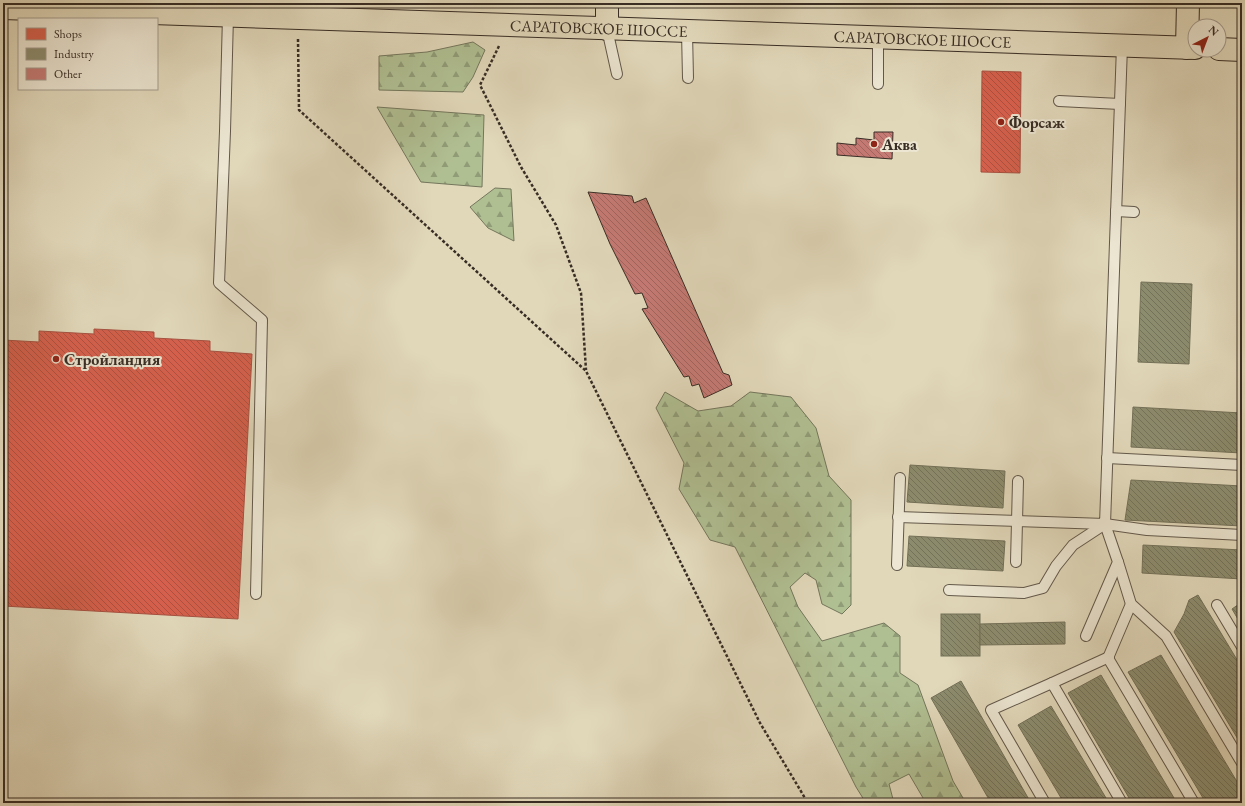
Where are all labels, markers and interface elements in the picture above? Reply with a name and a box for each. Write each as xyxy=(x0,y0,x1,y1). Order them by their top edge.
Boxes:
street label: САРАТОВСКОЕ ШОССЕ xyxy=(510,15,688,42)
legend xyxy=(18,18,158,90)
north arrow xyxy=(1187,18,1227,58)
text: N xyxy=(1206,22,1222,39)
text: Shops xyxy=(54,26,82,42)
street label: САРАТОВСКОЕ ШОССЕ xyxy=(833,26,1012,53)
text: Industry xyxy=(54,46,94,62)
text: Other xyxy=(54,66,82,82)
place label: Форсаж xyxy=(1009,112,1065,133)
marker: Форсаж xyxy=(996,117,1006,127)
place label: Аква xyxy=(881,134,918,155)
marker: Аква xyxy=(869,139,879,149)
place label: Стройландия xyxy=(64,349,161,370)
marker: Стройландия xyxy=(51,354,61,364)

